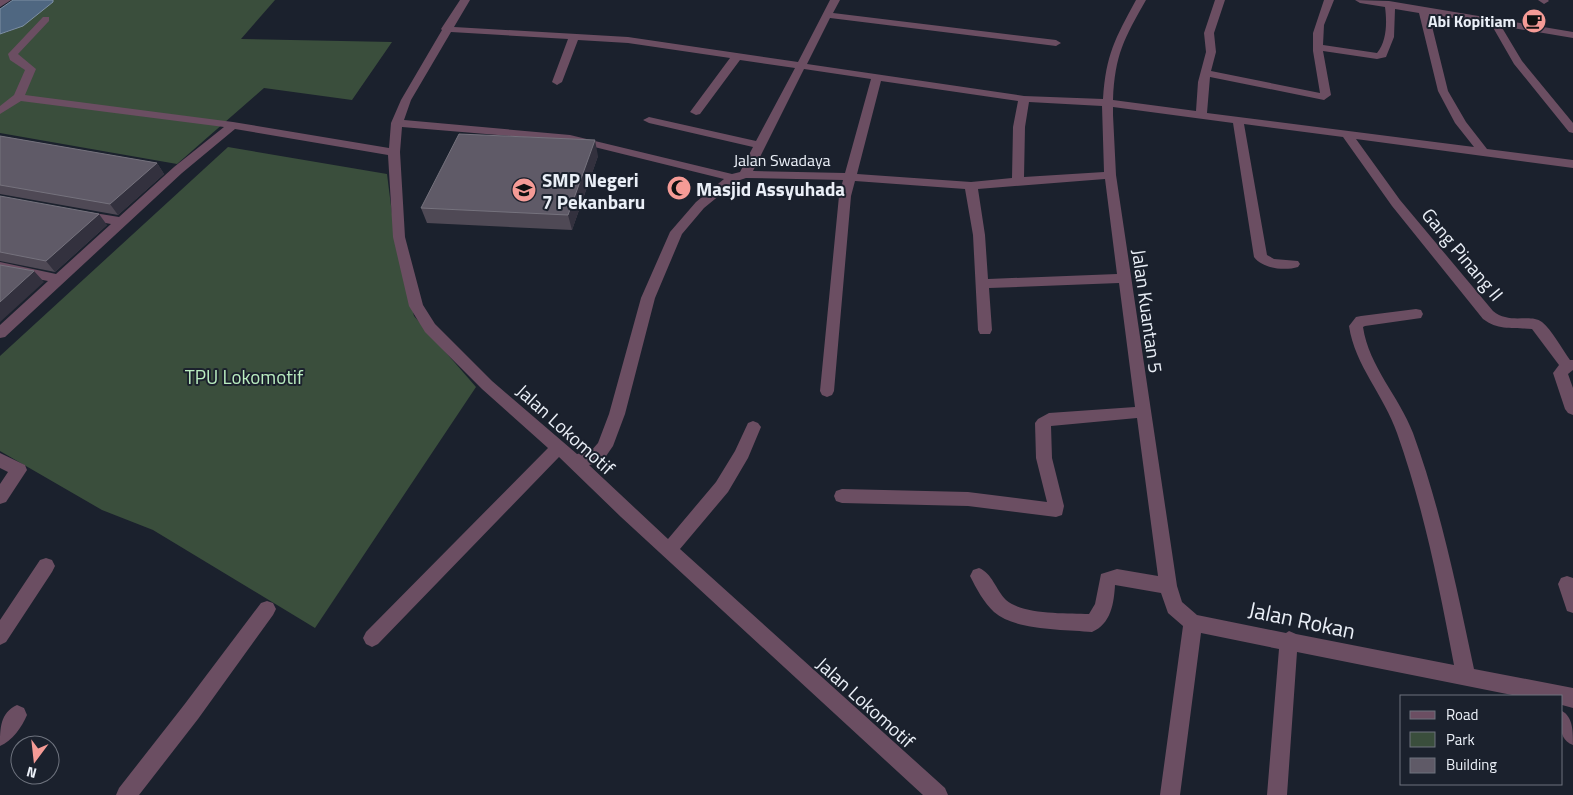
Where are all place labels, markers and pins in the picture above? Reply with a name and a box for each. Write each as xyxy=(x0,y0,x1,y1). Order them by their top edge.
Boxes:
cafe icon: Abi Kopitiam xyxy=(1521,8,1547,34)
place label: Abi Kopitiam xyxy=(1428,9,1516,33)
place label: SMP Negeri 7 Pekanbaru xyxy=(542,165,645,216)
place label: Masjid Assyuhada xyxy=(696,174,845,203)
mosque icon: Masjid Assyuhada xyxy=(666,175,692,201)
school or university icon: SMP Negeri 7 Pekanbaru xyxy=(511,177,537,203)

